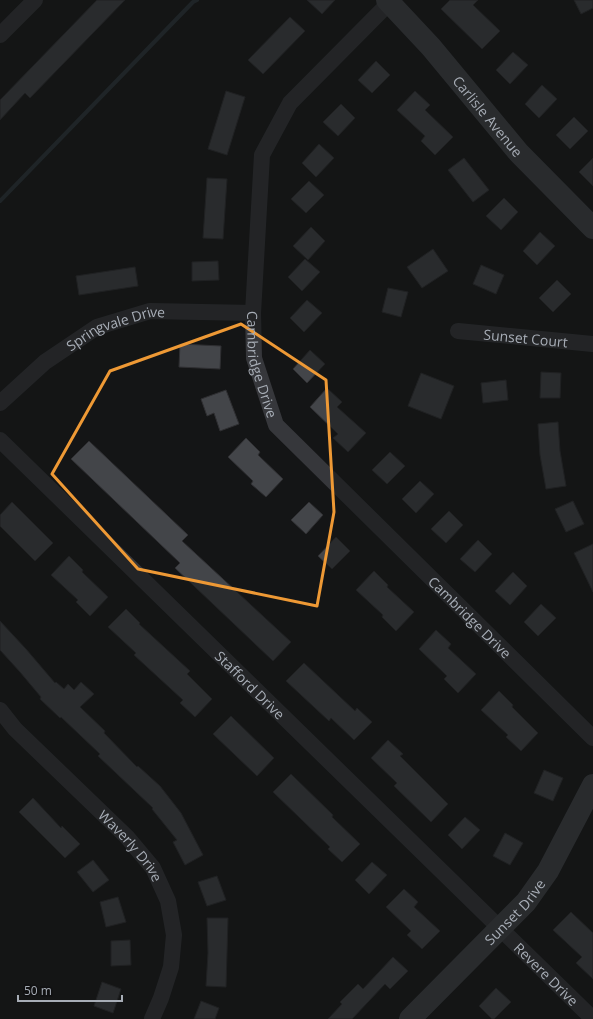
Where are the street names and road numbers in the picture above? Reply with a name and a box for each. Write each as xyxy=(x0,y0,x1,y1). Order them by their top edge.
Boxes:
street label: Carlisle Avenue xyxy=(449,71,528,161)
street label: Springvale Drive xyxy=(62,302,165,355)
street label: Cambridge Drive xyxy=(243,311,282,420)
street label: Sunset Court xyxy=(483,324,569,351)
street label: Cambridge Drive xyxy=(425,572,516,662)
street label: Stafford Drive xyxy=(211,646,290,723)
street label: Waverly Drive xyxy=(95,805,167,884)
street label: Sunset Drive xyxy=(480,875,549,948)
street label: Revere Drive xyxy=(510,938,583,1010)

